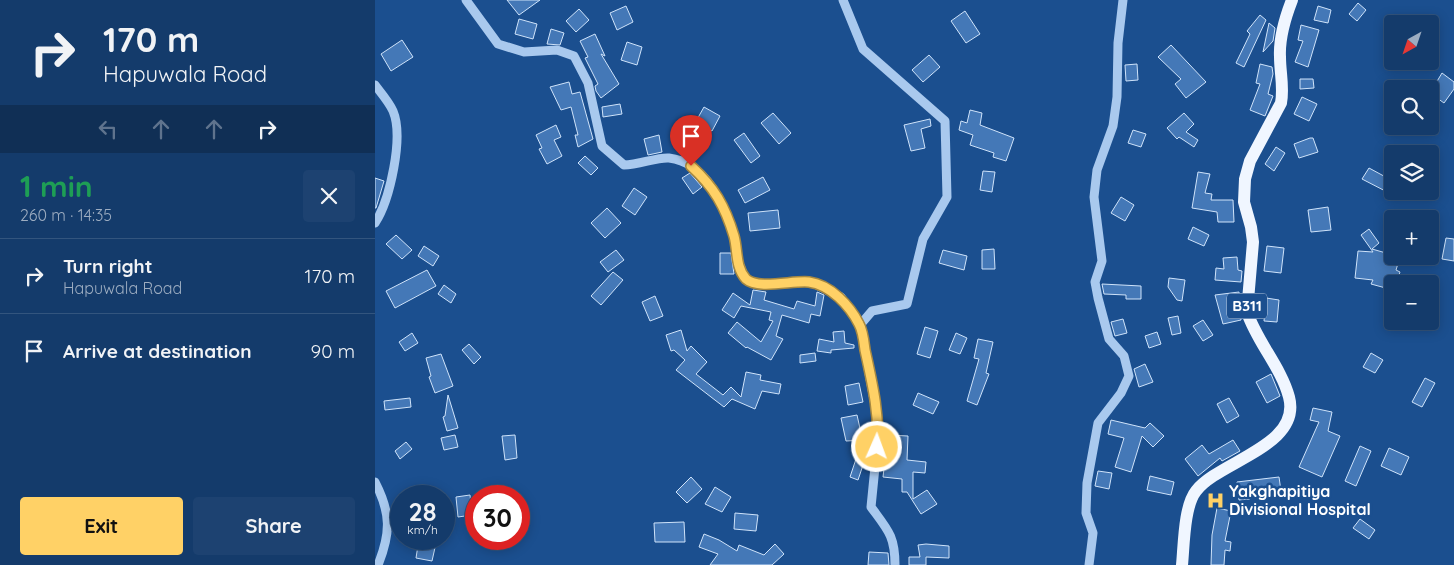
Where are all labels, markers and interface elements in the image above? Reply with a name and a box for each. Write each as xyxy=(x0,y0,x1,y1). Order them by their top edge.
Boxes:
north arrow xyxy=(1384,15,1439,70)
map controls xyxy=(1384,15,1439,330)
text: 170 m xyxy=(103,17,199,61)
icon: right xyxy=(20,20,85,85)
text: Hapuwala Road xyxy=(103,60,267,88)
button: search xyxy=(1384,80,1439,135)
icon: left xyxy=(94,115,122,143)
icon: ahead xyxy=(147,115,175,143)
icon: ahead xyxy=(200,115,228,143)
icon: right xyxy=(253,115,281,143)
pin xyxy=(670,115,712,166)
icon: arrive xyxy=(677,122,705,150)
button: layers xyxy=(1384,145,1439,200)
text: 1 min xyxy=(20,167,93,205)
button: close xyxy=(303,170,355,222)
text: 260 m · 14:35 xyxy=(20,205,112,225)
button: + xyxy=(1384,210,1439,265)
text: Turn right xyxy=(63,254,152,278)
icon: right xyxy=(20,262,48,290)
text: 170 m xyxy=(304,264,355,288)
button: − xyxy=(1384,275,1439,330)
text: Hapuwala Road xyxy=(63,278,182,298)
road number: B311 xyxy=(1227,294,1267,318)
icon: arrive xyxy=(20,337,48,365)
text: Arrive at destination xyxy=(63,339,252,363)
text: 90 m xyxy=(311,339,355,363)
position arrow xyxy=(850,420,902,472)
place label: Yakghapitiya Divisional Hospital xyxy=(1229,481,1371,519)
speed limit sign: 30 xyxy=(465,485,530,550)
hospital icon: Yakghapitiya Divisional Hospital xyxy=(1205,490,1225,510)
text: 28 xyxy=(409,496,436,527)
button: Exit xyxy=(20,497,183,555)
button: Share xyxy=(193,497,355,555)
text: km/h xyxy=(407,522,438,537)

